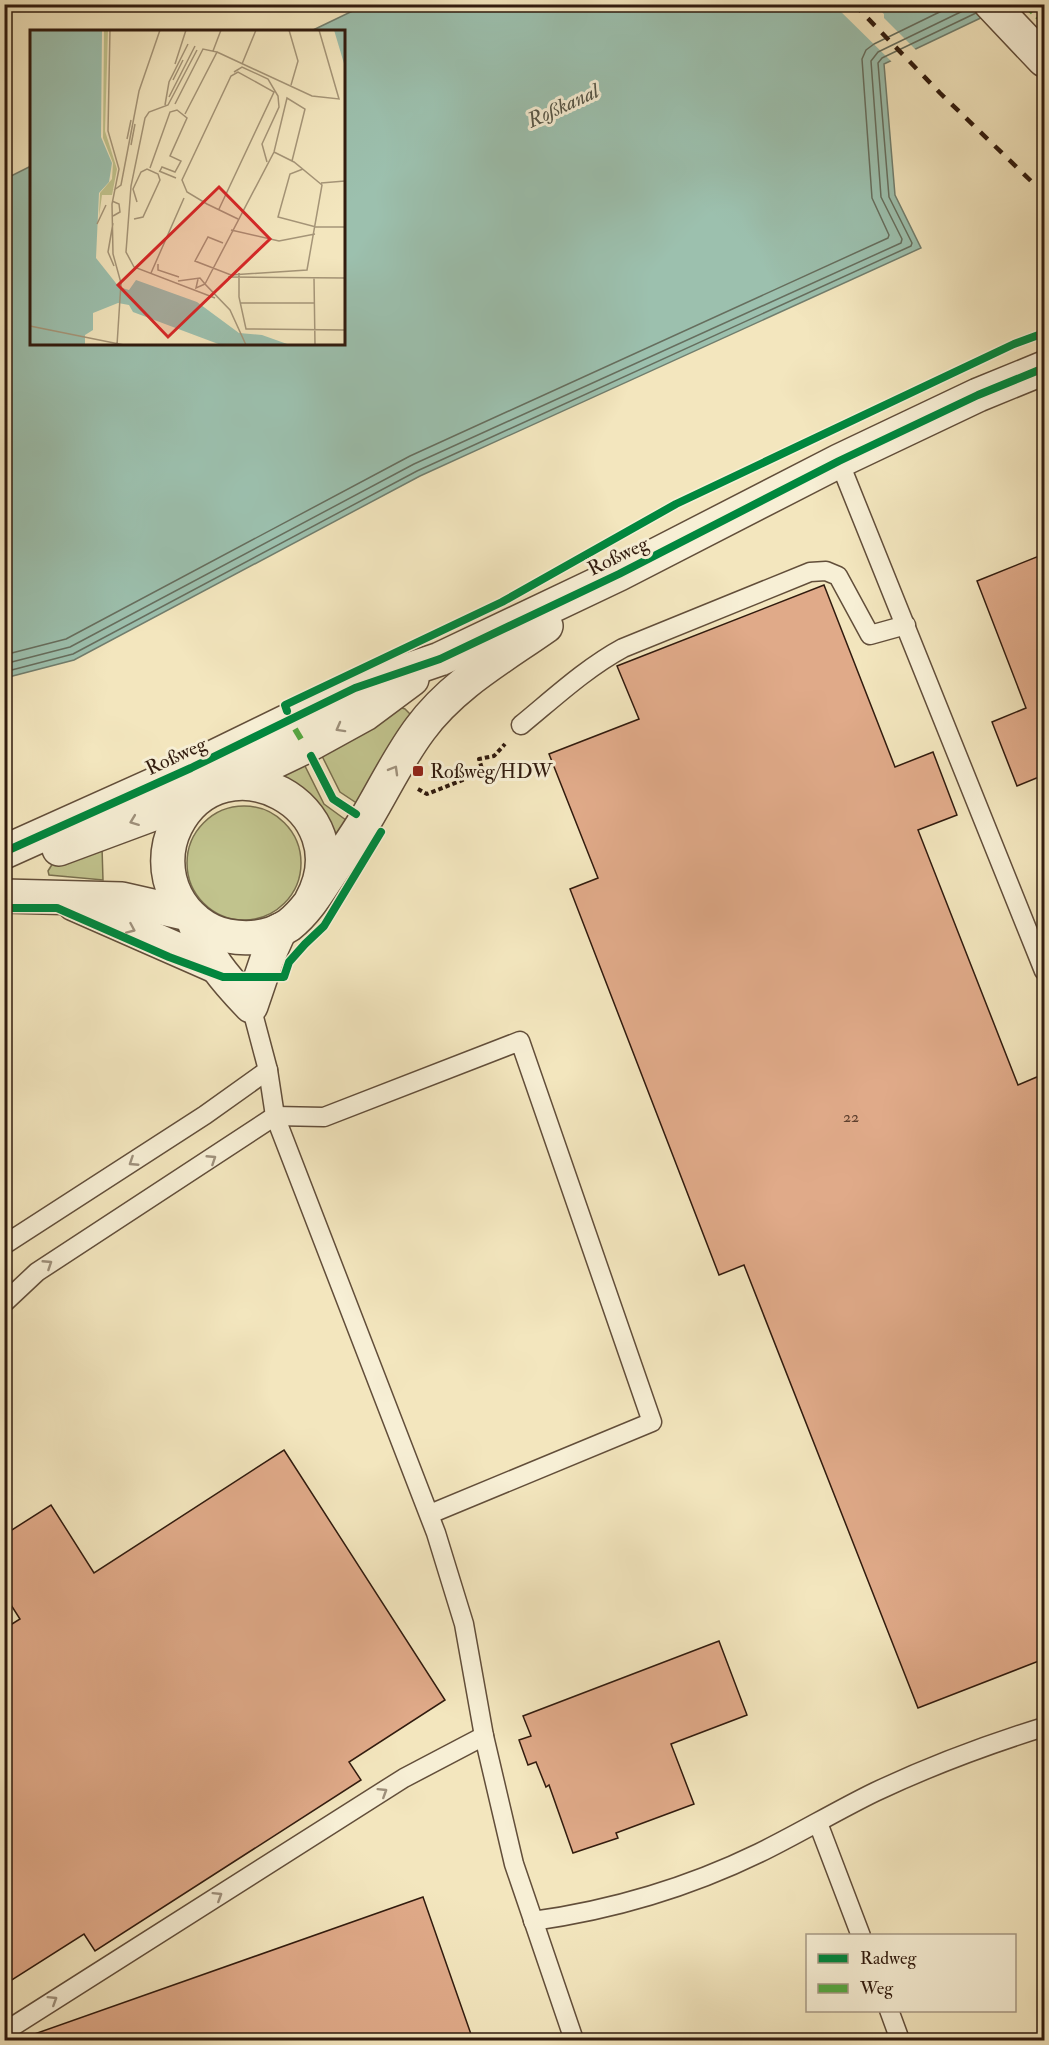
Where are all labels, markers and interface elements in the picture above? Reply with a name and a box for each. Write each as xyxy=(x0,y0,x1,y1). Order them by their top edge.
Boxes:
inset map xyxy=(30,30,345,345)
water label: Roßkanal xyxy=(522,77,605,135)
street label: Roßweg xyxy=(583,530,654,581)
one-way arrow xyxy=(336,721,346,732)
street label: Roßweg xyxy=(141,731,212,781)
place label: Roßweg/HDW xyxy=(430,759,553,784)
marker: Roßweg/HDW xyxy=(411,764,425,778)
one-way arrow xyxy=(387,766,398,776)
one-way arrow xyxy=(130,814,140,827)
one-way arrow xyxy=(124,922,135,934)
house number: 22 xyxy=(843,1107,859,1127)
one-way arrow xyxy=(128,1154,139,1165)
one-way arrow xyxy=(206,1154,216,1166)
one-way arrow xyxy=(42,1260,52,1272)
one-way arrow xyxy=(377,1787,387,1799)
one-way arrow xyxy=(212,1891,222,1903)
legend xyxy=(806,1934,1016,2012)
text: Radweg xyxy=(860,1947,918,1970)
text: Weg xyxy=(859,1977,894,2000)
one-way arrow xyxy=(47,1996,58,2007)

